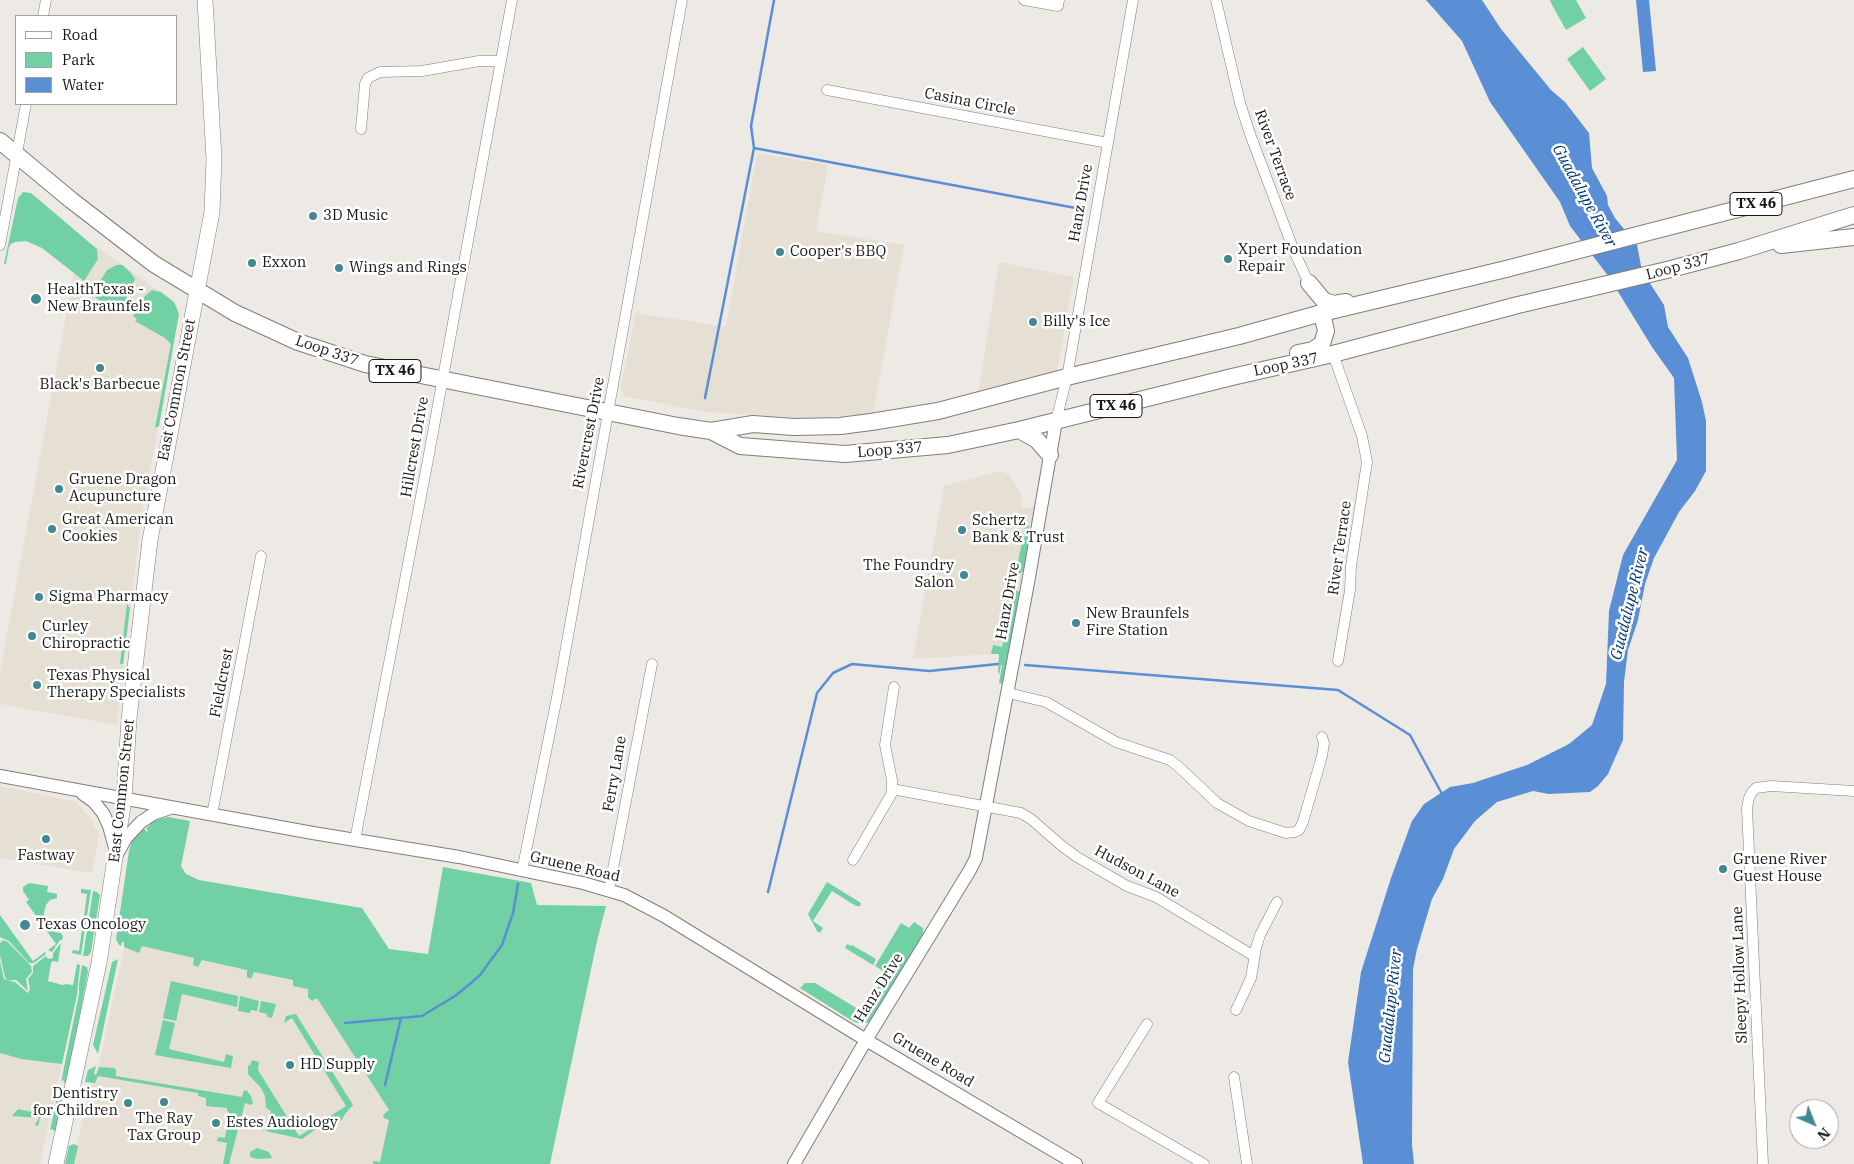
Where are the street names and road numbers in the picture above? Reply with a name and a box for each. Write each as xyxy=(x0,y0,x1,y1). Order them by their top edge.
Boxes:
street label: Casina Circle xyxy=(923,84,1017,120)
street label: River Terrace xyxy=(1250,107,1300,203)
street label: Hanz Drive xyxy=(1065,163,1097,243)
road number: TX 46 xyxy=(1730,192,1782,215)
street label: Loop 337 xyxy=(1644,250,1712,284)
street label: East Common Street xyxy=(154,318,200,462)
street label: Loop 337 xyxy=(293,332,361,370)
street label: Loop 337 xyxy=(1252,349,1320,381)
road number: TX 46 xyxy=(369,360,421,382)
street label: Rivercrest Drive xyxy=(569,376,609,490)
road number: TX 46 xyxy=(1090,394,1142,418)
street label: Hillcrest Drive xyxy=(397,395,433,499)
street label: Loop 337 xyxy=(857,438,923,462)
street label: River Terrace xyxy=(1324,500,1356,596)
street label: Hanz Drive xyxy=(992,561,1024,641)
street label: Fieldcrest xyxy=(206,647,238,719)
street label: East Common Street xyxy=(106,718,138,864)
street label: Ferry Lane xyxy=(599,735,631,813)
street label: Hudson Lane xyxy=(1091,842,1183,902)
street label: Gruene Road xyxy=(528,848,622,886)
street label: Sleepy Hollow Lane xyxy=(1729,906,1751,1044)
street label: Hanz Drive xyxy=(851,950,907,1026)
street label: Gruene Road xyxy=(889,1029,977,1091)

